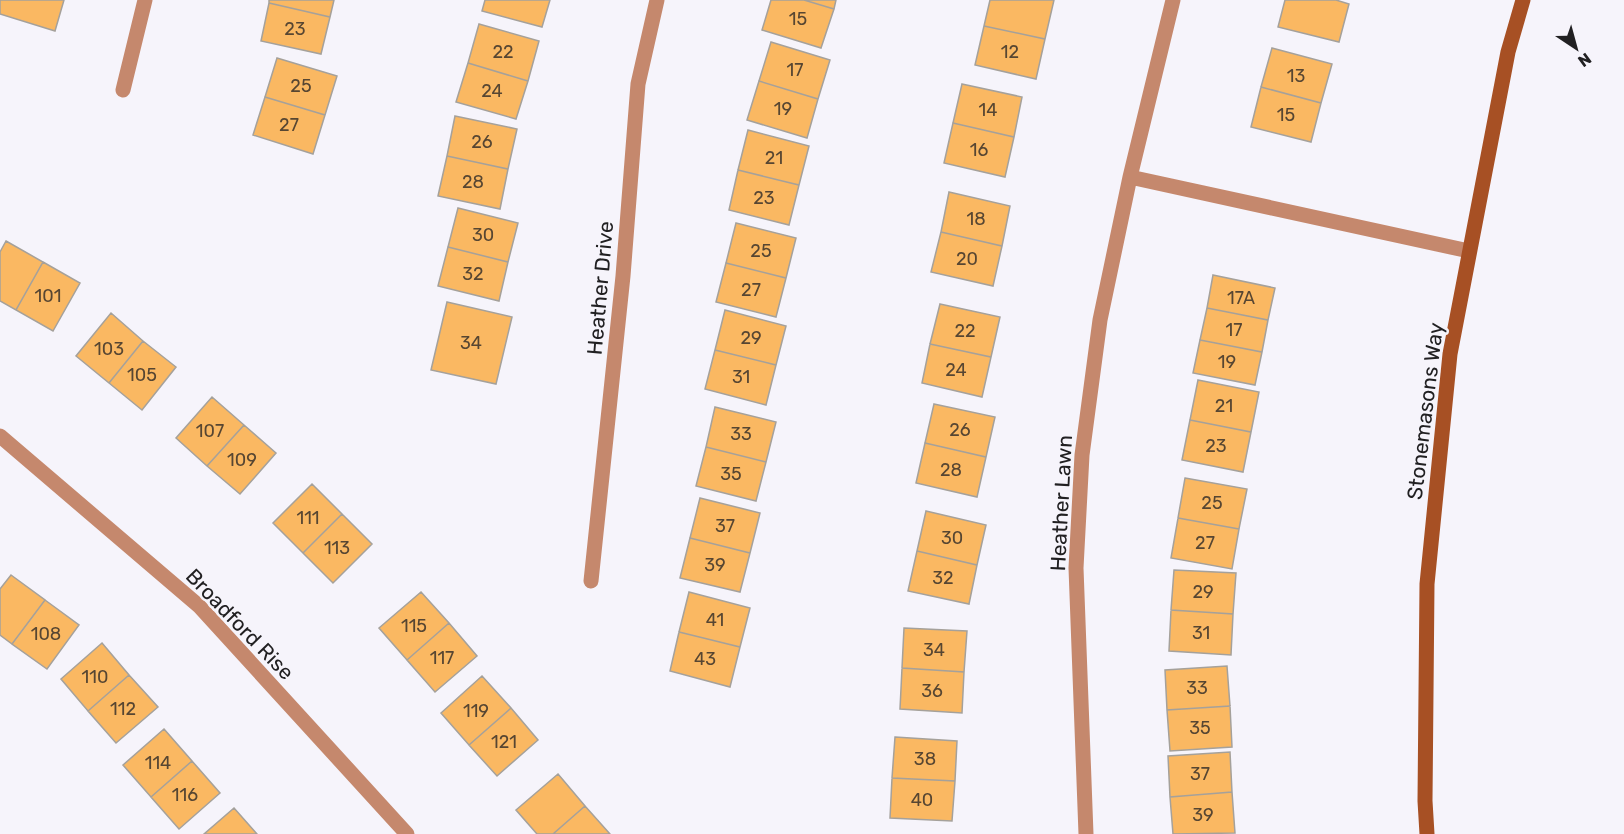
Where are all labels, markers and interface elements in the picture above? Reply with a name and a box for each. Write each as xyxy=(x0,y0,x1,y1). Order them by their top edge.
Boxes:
house number: 15 xyxy=(789,8,807,30)
house number: 23 xyxy=(284,18,306,40)
north arrow xyxy=(1546,18,1606,78)
house number: 22 xyxy=(492,41,514,63)
house number: 12 xyxy=(1001,41,1019,63)
text: N xyxy=(1574,49,1595,71)
house number: 17 xyxy=(787,59,803,81)
house number: 13 xyxy=(1287,65,1305,87)
house number: 25 xyxy=(290,75,312,97)
house number: 24 xyxy=(481,80,503,102)
house number: 19 xyxy=(774,98,792,120)
house number: 14 xyxy=(979,99,997,121)
house number: 15 xyxy=(1277,104,1295,126)
house number: 27 xyxy=(279,114,299,136)
house number: 26 xyxy=(471,131,493,153)
house number: 16 xyxy=(970,139,988,161)
house number: 21 xyxy=(765,147,783,169)
house number: 28 xyxy=(462,171,484,193)
house number: 23 xyxy=(753,187,775,209)
house number: 18 xyxy=(966,208,986,230)
street label: Heather Drive xyxy=(582,220,618,356)
house number: 30 xyxy=(472,224,494,246)
house number: 25 xyxy=(750,240,772,262)
house number: 20 xyxy=(956,248,978,270)
house number: 32 xyxy=(462,263,484,285)
house number: 27 xyxy=(741,279,761,301)
house number: 101 xyxy=(35,285,61,307)
house number: 17A xyxy=(1227,287,1255,309)
house number: 17 xyxy=(1226,319,1242,341)
house number: 22 xyxy=(954,320,976,342)
street label: Stonemasons Way xyxy=(1402,321,1448,501)
house number: 29 xyxy=(740,327,762,349)
house number: 34 xyxy=(460,332,482,354)
house number: 103 xyxy=(94,338,124,360)
house number: 19 xyxy=(1218,351,1236,373)
house number: 24 xyxy=(945,359,967,381)
house number: 105 xyxy=(127,364,157,386)
house number: 31 xyxy=(732,366,750,388)
house number: 21 xyxy=(1215,395,1233,417)
house number: 26 xyxy=(949,419,971,441)
house number: 107 xyxy=(196,420,224,442)
house number: 33 xyxy=(730,423,752,445)
street label: Heather Lawn xyxy=(1045,434,1077,572)
house number: 23 xyxy=(1205,435,1227,457)
house number: 109 xyxy=(227,449,257,471)
house number: 28 xyxy=(940,459,962,481)
house number: 35 xyxy=(720,463,742,485)
house number: 25 xyxy=(1201,492,1223,514)
house number: 111 xyxy=(296,507,320,529)
house number: 37 xyxy=(715,515,735,537)
house number: 30 xyxy=(941,527,963,549)
house number: 27 xyxy=(1195,532,1215,554)
house number: 113 xyxy=(324,537,350,559)
house number: 39 xyxy=(704,554,726,576)
street label: Broadford Rise xyxy=(181,563,299,685)
house number: 32 xyxy=(932,567,954,589)
house number: 29 xyxy=(1192,581,1214,603)
house number: 41 xyxy=(706,609,724,631)
house number: 115 xyxy=(401,615,427,637)
house number: 31 xyxy=(1192,622,1210,644)
house number: 108 xyxy=(31,623,61,645)
house number: 34 xyxy=(923,639,945,661)
house number: 117 xyxy=(430,647,454,669)
house number: 43 xyxy=(694,648,716,670)
house number: 110 xyxy=(82,666,108,688)
house number: 33 xyxy=(1186,677,1208,699)
house number: 36 xyxy=(921,680,943,702)
house number: 112 xyxy=(110,698,136,720)
house number: 119 xyxy=(463,700,489,722)
house number: 35 xyxy=(1189,717,1211,739)
house number: 121 xyxy=(491,731,517,753)
house number: 38 xyxy=(914,748,936,770)
house number: 114 xyxy=(145,752,171,774)
house number: 37 xyxy=(1190,763,1210,785)
house number: 116 xyxy=(172,784,198,806)
house number: 40 xyxy=(911,789,933,811)
house number: 39 xyxy=(1192,804,1214,826)

